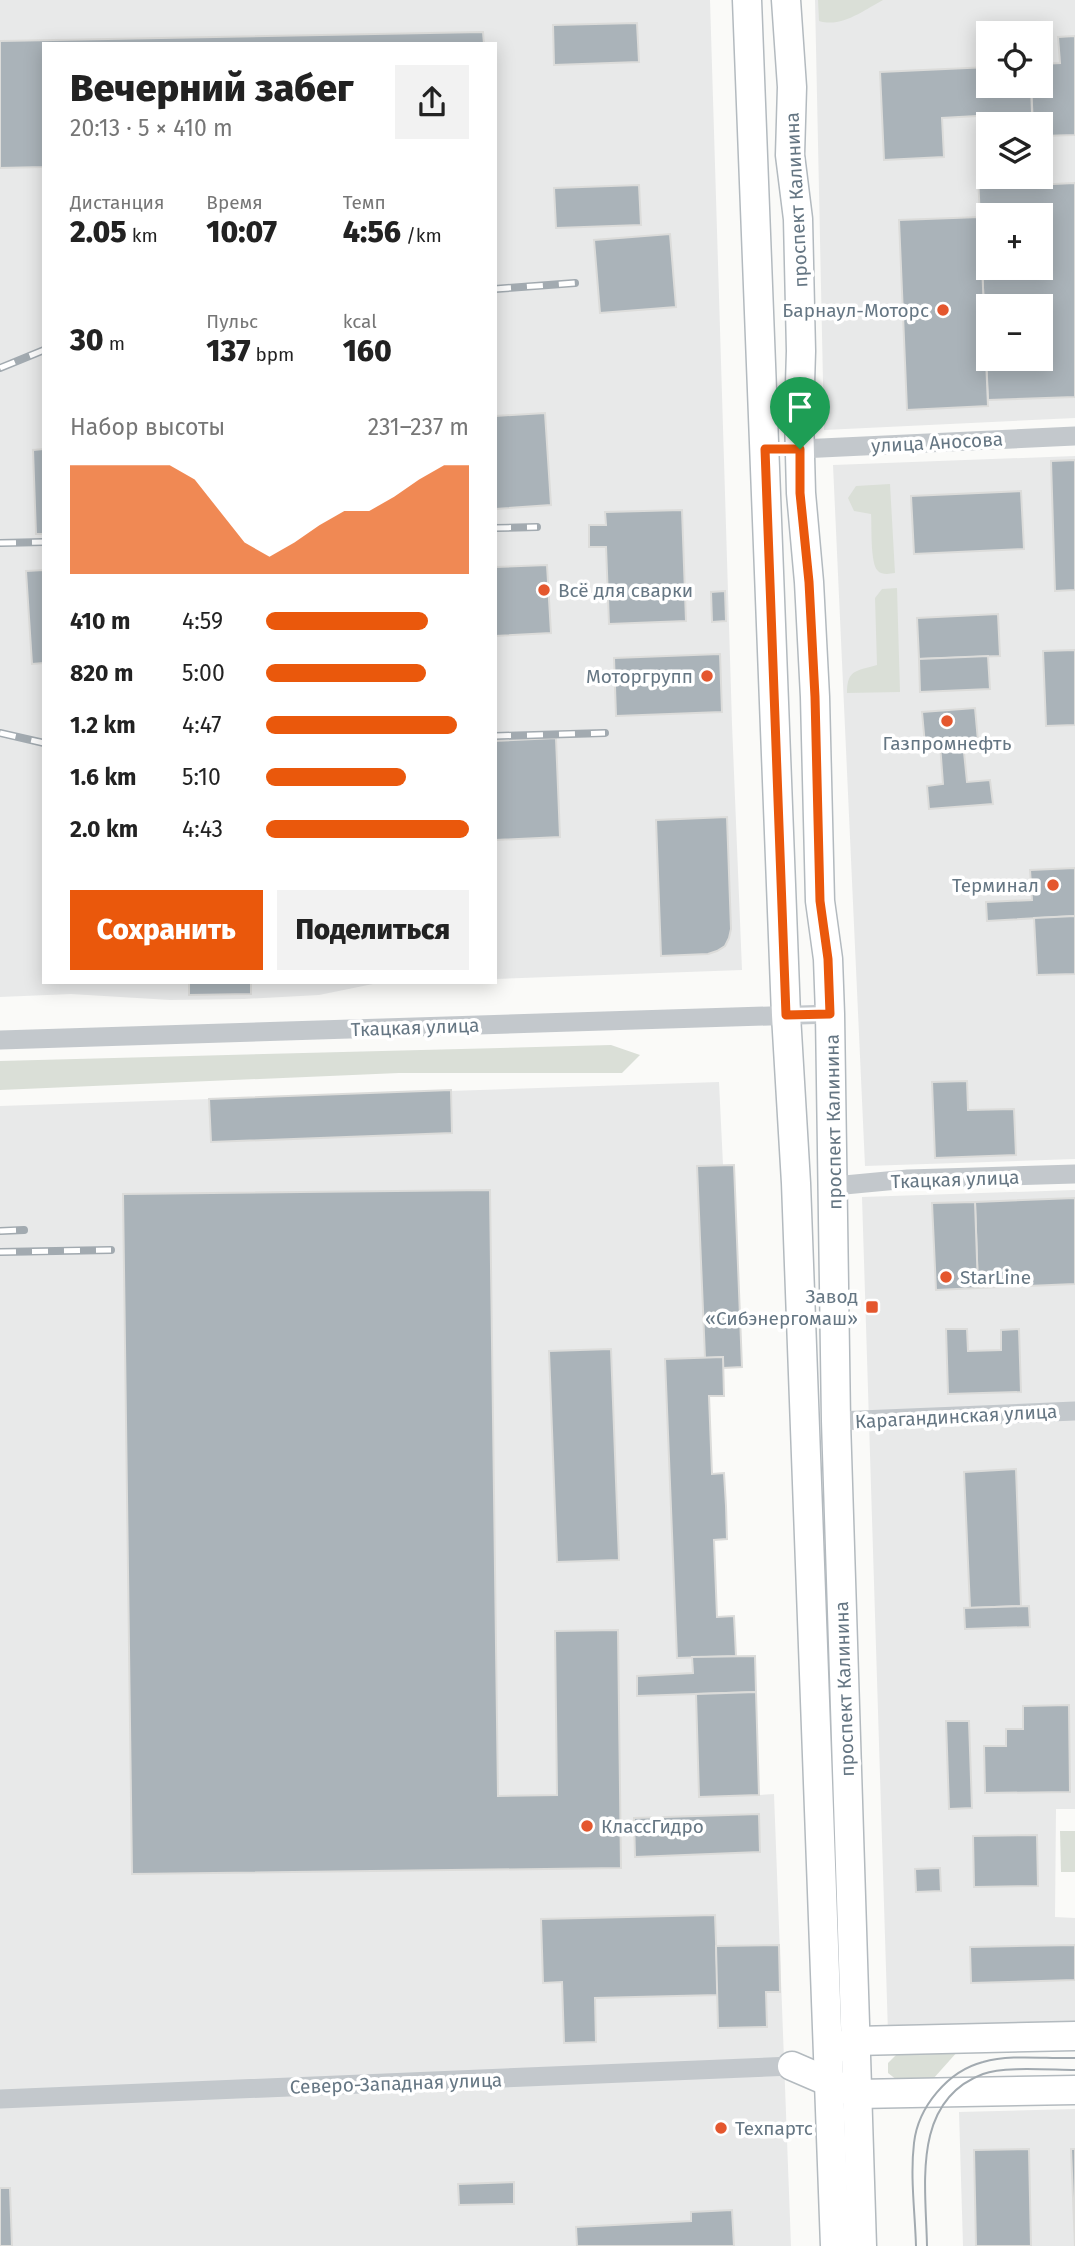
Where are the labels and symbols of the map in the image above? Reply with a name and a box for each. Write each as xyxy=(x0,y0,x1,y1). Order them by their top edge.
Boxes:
street label: проспект Калинина xyxy=(780,112,813,288)
place label: Барнаул-Моторс xyxy=(782,299,929,322)
marker: Барнаул-Моторс xyxy=(935,302,951,318)
pin xyxy=(770,377,830,449)
street label: улица Аносова xyxy=(871,428,1003,457)
place label: Всё для сварки xyxy=(558,579,693,602)
marker: Всё для сварки xyxy=(536,582,552,598)
place label: Моторгрупп xyxy=(586,665,693,688)
marker: Моторгрупп xyxy=(699,668,715,684)
marker: Газпромнефть xyxy=(939,713,955,729)
place label: Газпромнефть xyxy=(883,732,1012,755)
place label: Терминал xyxy=(952,874,1039,897)
marker: Терминал xyxy=(1045,877,1061,893)
street label: Ткацкая улица xyxy=(350,1014,480,1041)
street label: проспект Калинина xyxy=(820,1034,847,1210)
street label: Ткацкая улица xyxy=(890,1166,1020,1193)
place label: StarLine xyxy=(960,1266,1031,1289)
marker: StarLine xyxy=(938,1269,954,1285)
place label: Завод «Сибэнергомаш» xyxy=(705,1285,858,1330)
marker: Завод «Сибэнергомаш» xyxy=(864,1299,880,1315)
street label: Карагандинская улица xyxy=(854,1400,1058,1433)
street label: проспект Калинина xyxy=(830,1601,859,1777)
place label: КлассГидро xyxy=(601,1815,704,1838)
marker: КлассГидро xyxy=(579,1818,595,1834)
street label: Северо-Западная улица xyxy=(289,2068,503,2099)
place label: Техпартс xyxy=(735,2117,813,2140)
marker: Техпартс xyxy=(713,2120,729,2136)

